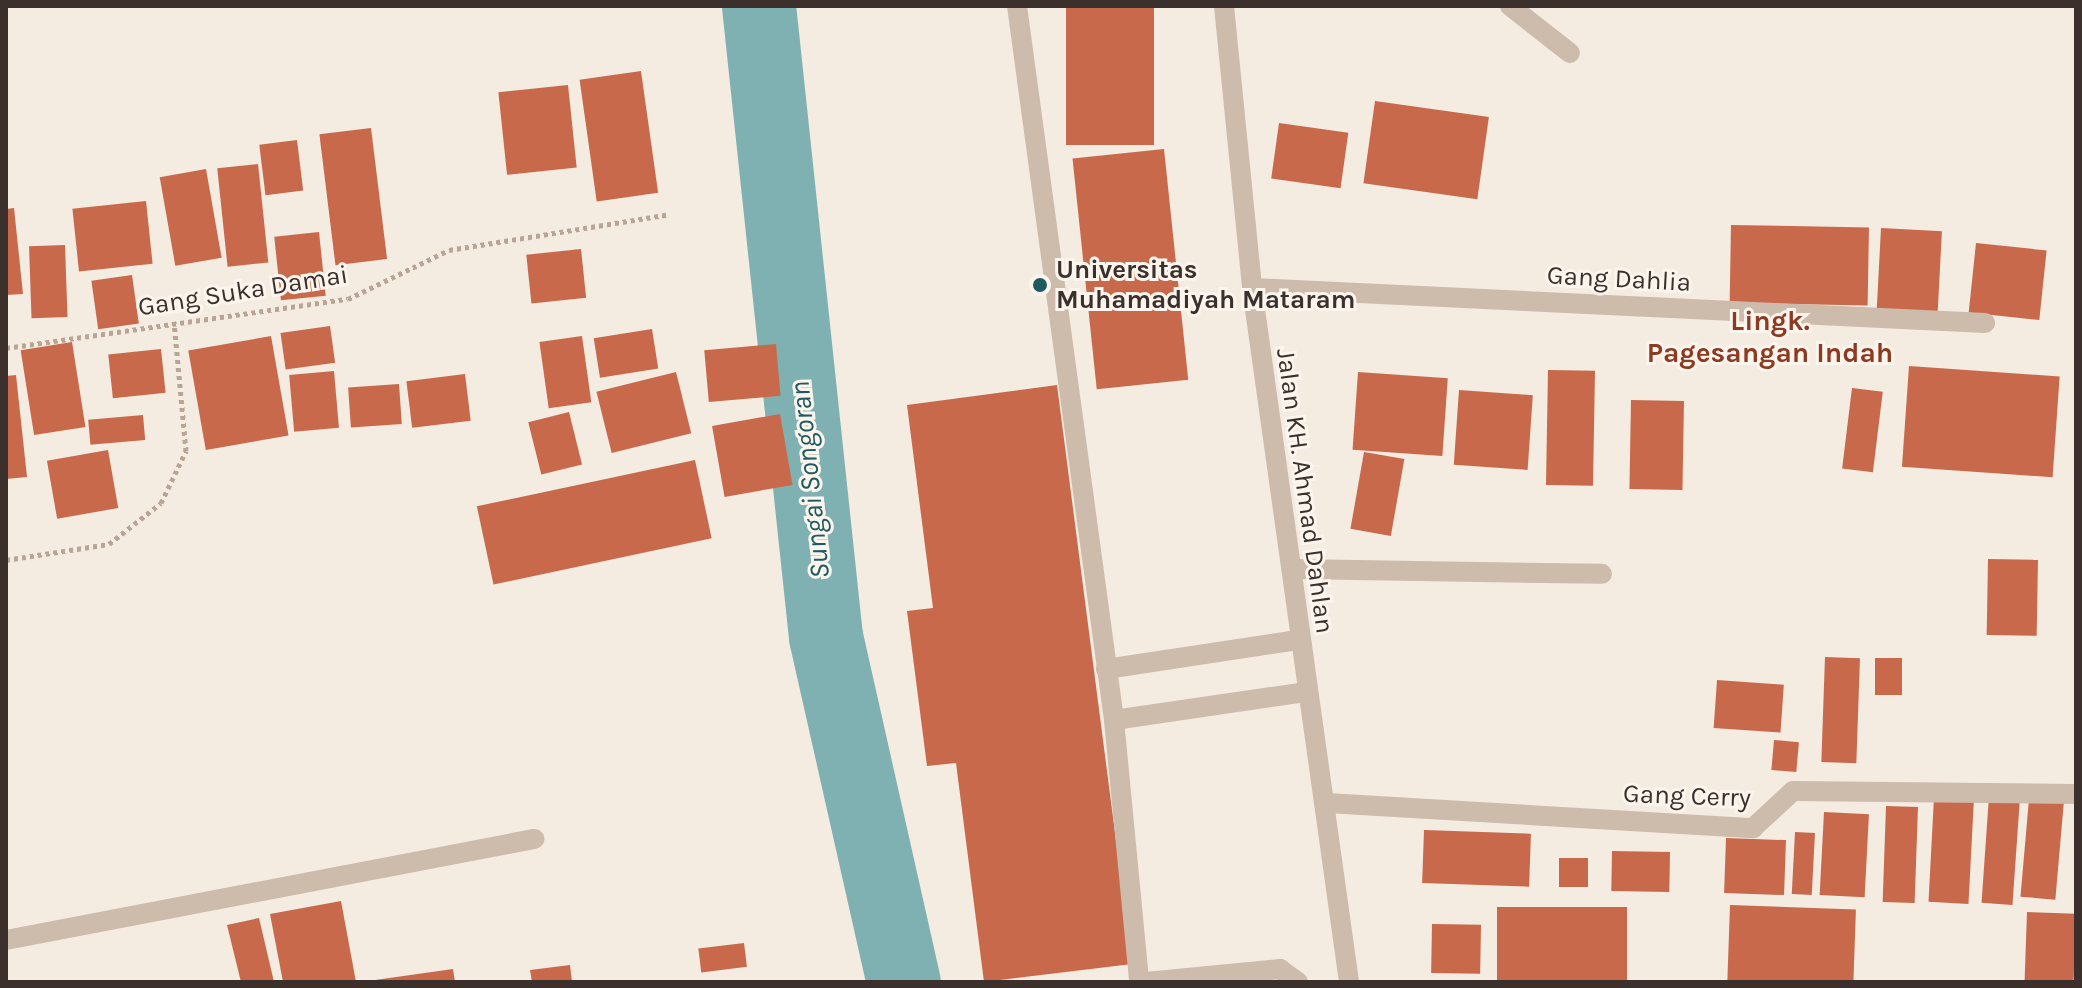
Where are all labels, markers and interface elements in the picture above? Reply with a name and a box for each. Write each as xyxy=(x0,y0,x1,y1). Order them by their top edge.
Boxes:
place label: Universitas Muhamadiyah Mataram xyxy=(1056,254,1355,316)
street label: Gang Suka Damai xyxy=(136,259,350,323)
street label: Gang Dahlia xyxy=(1546,260,1692,298)
marker: Universitas Muhamadiyah Mataram xyxy=(1031,276,1049,294)
district label: Lingk. Pagesangan Indah xyxy=(1647,304,1893,370)
street label: Jalan KH. Ahmad Dahlan xyxy=(1270,346,1340,636)
water label: Sungai Songoran xyxy=(783,379,837,581)
street label: Gang Cerry xyxy=(1623,778,1751,814)

